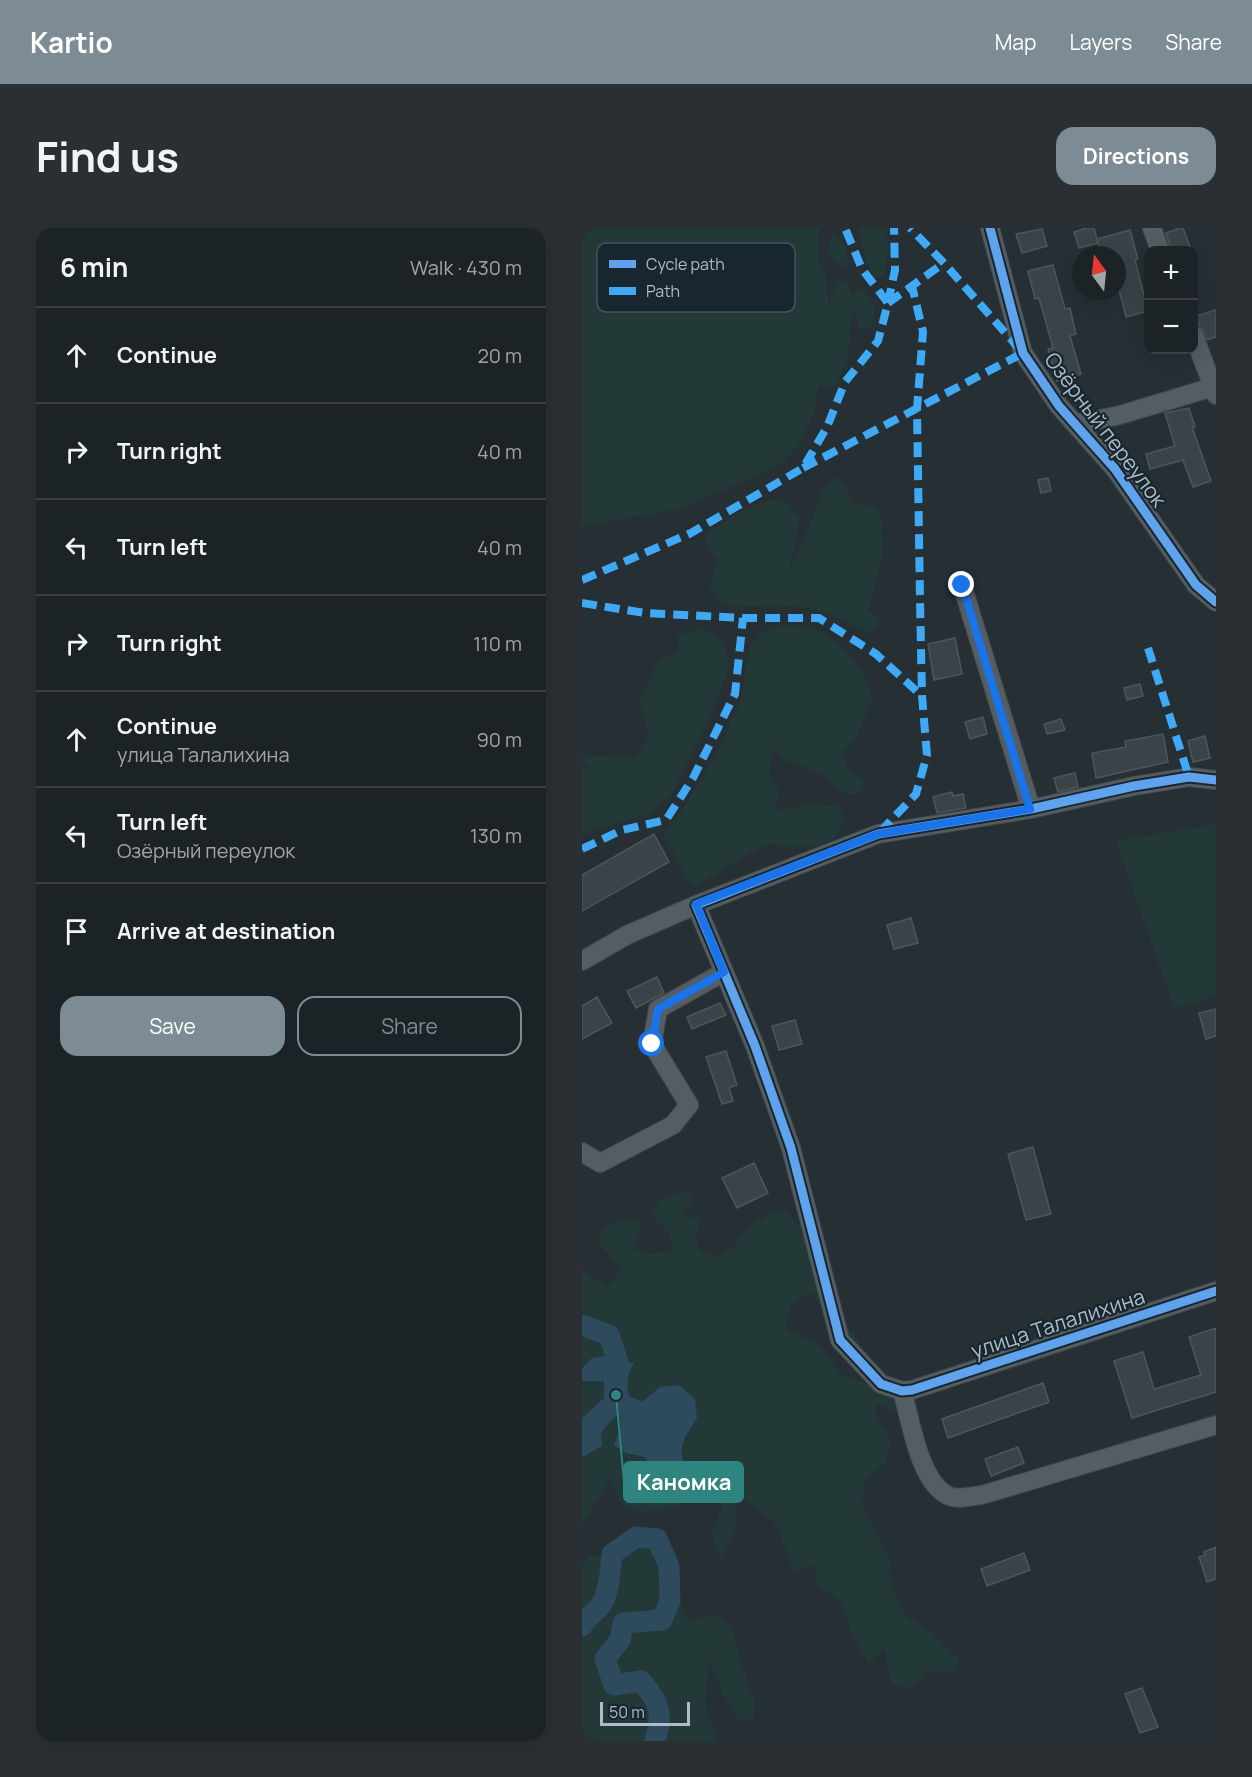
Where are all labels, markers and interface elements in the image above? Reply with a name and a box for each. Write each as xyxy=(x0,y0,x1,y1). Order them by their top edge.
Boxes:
text: Kartio xyxy=(30,23,113,61)
text: Map xyxy=(995,28,1036,56)
text: Layers xyxy=(1069,28,1132,56)
text: Share xyxy=(1165,28,1222,56)
text: Find us xyxy=(36,127,179,185)
button: Directions xyxy=(1056,127,1216,185)
legend xyxy=(597,243,795,312)
north arrow xyxy=(1072,246,1126,300)
map controls xyxy=(1144,246,1198,354)
button: + xyxy=(1144,246,1198,300)
text: 6 min xyxy=(60,249,128,285)
text: Cycle path xyxy=(646,253,725,275)
text: Walk · 430 m xyxy=(410,254,522,281)
text: Path xyxy=(646,280,680,302)
button: − xyxy=(1144,300,1198,354)
icon: ahead xyxy=(60,339,93,372)
text: Continue xyxy=(117,340,217,370)
text: 20 m xyxy=(477,342,522,369)
street label: Озёрный переулок xyxy=(1038,346,1174,513)
icon: right xyxy=(60,435,93,468)
text: Turn right xyxy=(117,436,222,466)
text: 40 m xyxy=(477,438,522,465)
icon: left xyxy=(60,531,93,564)
text: Turn left xyxy=(117,532,207,562)
text: 40 m xyxy=(477,534,522,561)
route end xyxy=(948,571,974,597)
icon: right xyxy=(60,627,93,660)
text: Turn right xyxy=(117,628,222,658)
text: 110 m xyxy=(473,630,522,657)
text: Continue xyxy=(117,711,217,741)
icon: ahead xyxy=(60,723,93,756)
text: 90 m xyxy=(476,726,522,753)
text: улица Талалихина xyxy=(117,741,290,768)
text: Turn left xyxy=(117,807,207,837)
icon: left xyxy=(60,819,93,852)
text: 130 m xyxy=(470,822,522,849)
text: Озёрный переулок xyxy=(117,837,295,864)
icon: arrive xyxy=(60,915,93,948)
text: Arrive at destination xyxy=(117,916,335,946)
button: Save xyxy=(60,996,285,1056)
button: Share xyxy=(297,996,522,1056)
route start xyxy=(638,1030,664,1056)
street label: улица Талалихина xyxy=(967,1282,1148,1364)
callout: Каномка xyxy=(624,1462,743,1502)
text: Каномка xyxy=(637,1467,731,1497)
scale bar xyxy=(600,1699,690,1726)
text: 50 m xyxy=(609,1701,645,1723)

